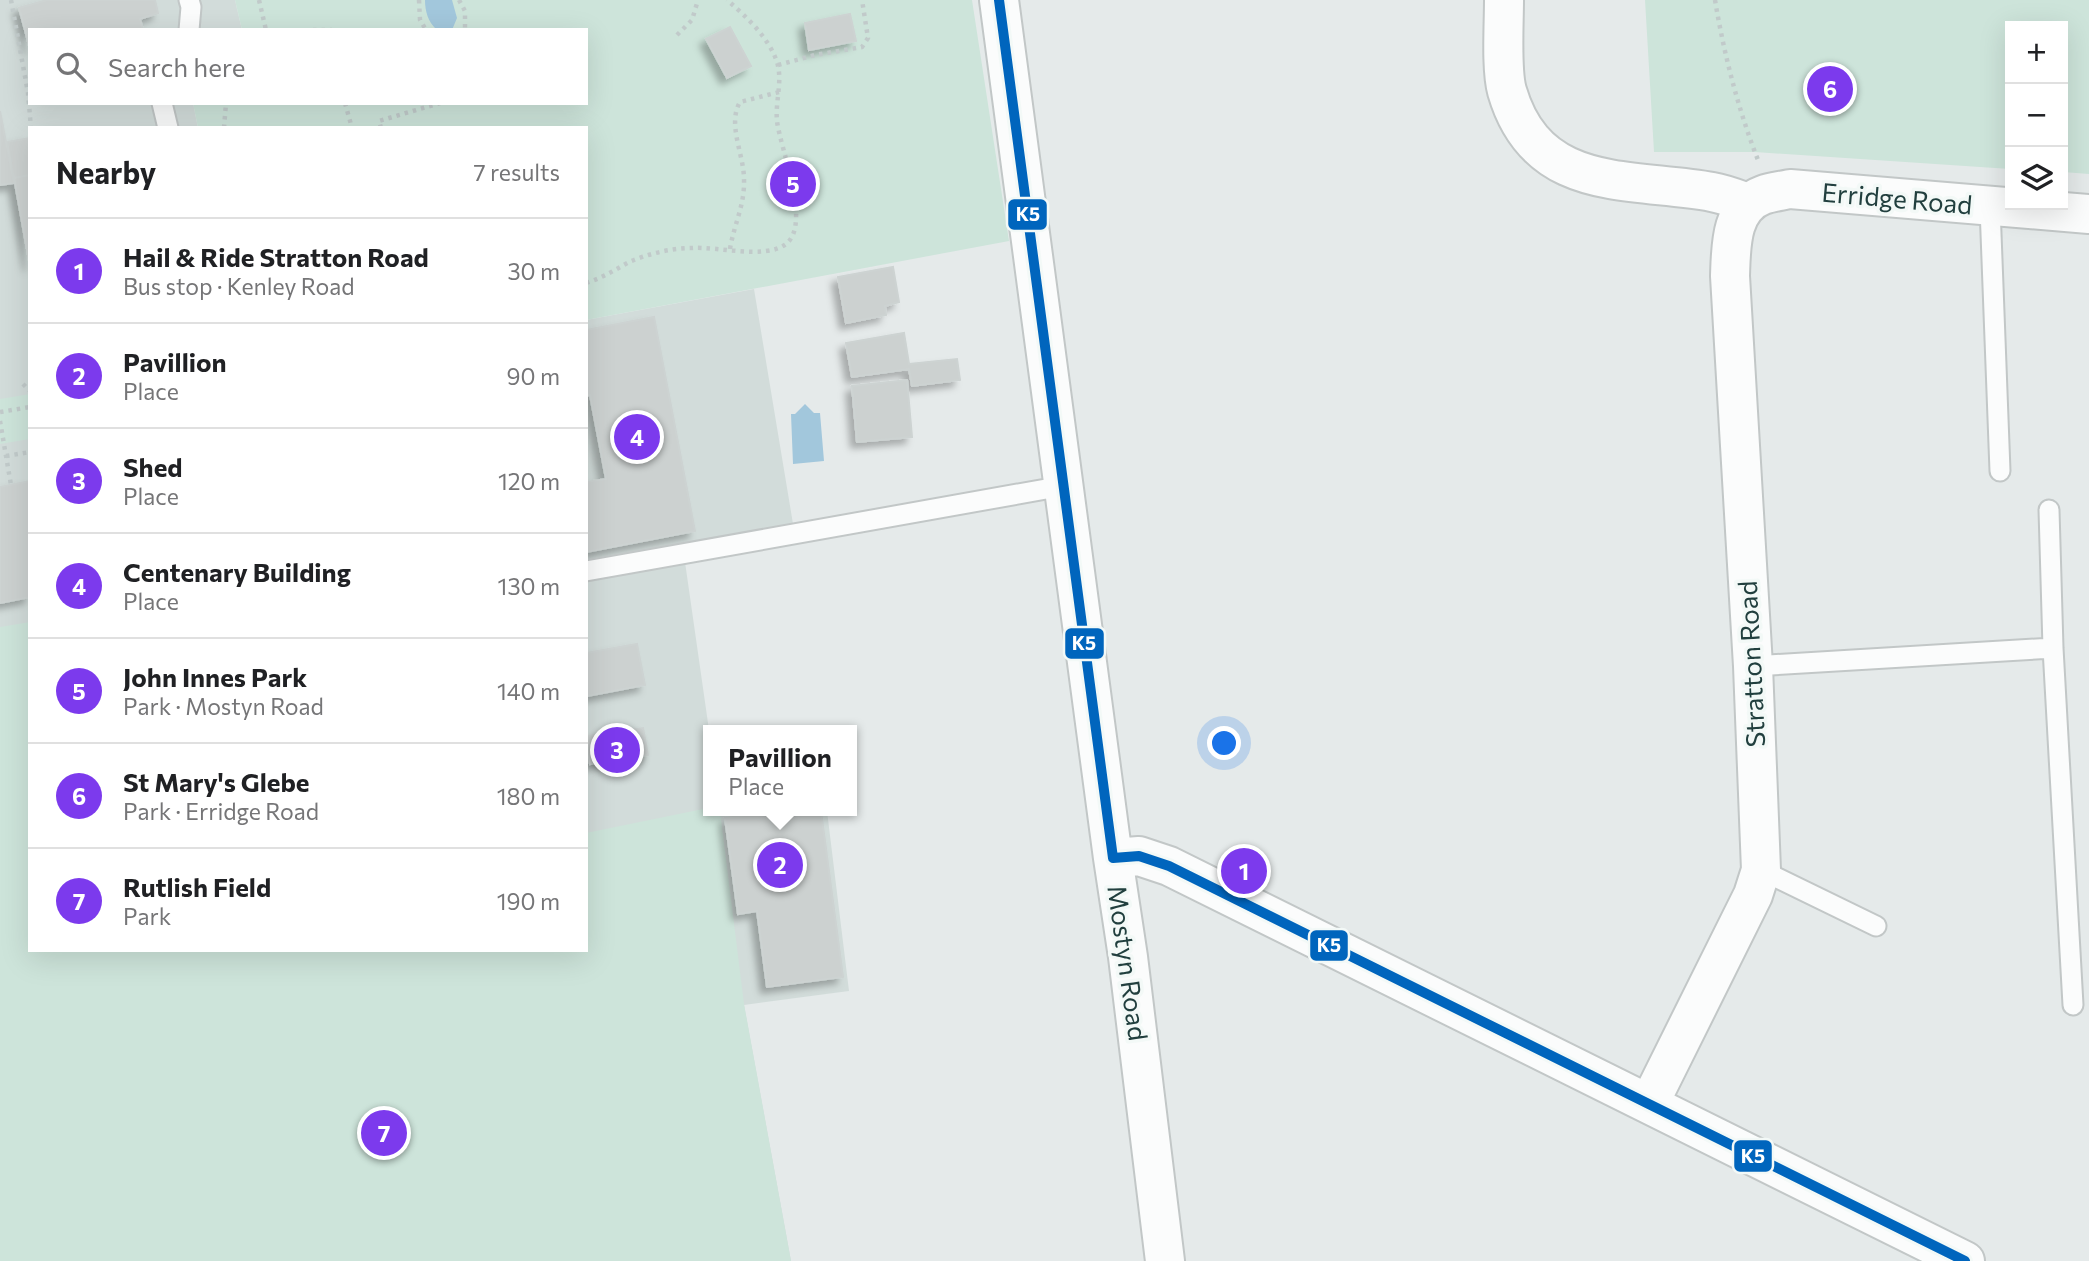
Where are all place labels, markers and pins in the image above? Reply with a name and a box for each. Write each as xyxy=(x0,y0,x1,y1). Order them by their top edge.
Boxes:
pin: 6 xyxy=(1807,63,1853,115)
pin: 5 xyxy=(770,158,816,210)
pin: 4 xyxy=(614,411,660,463)
pin: 3 xyxy=(594,724,640,776)
pin: 2 xyxy=(757,839,803,891)
pin: 1 xyxy=(1221,845,1267,897)
pin: 7 xyxy=(361,1107,407,1159)

